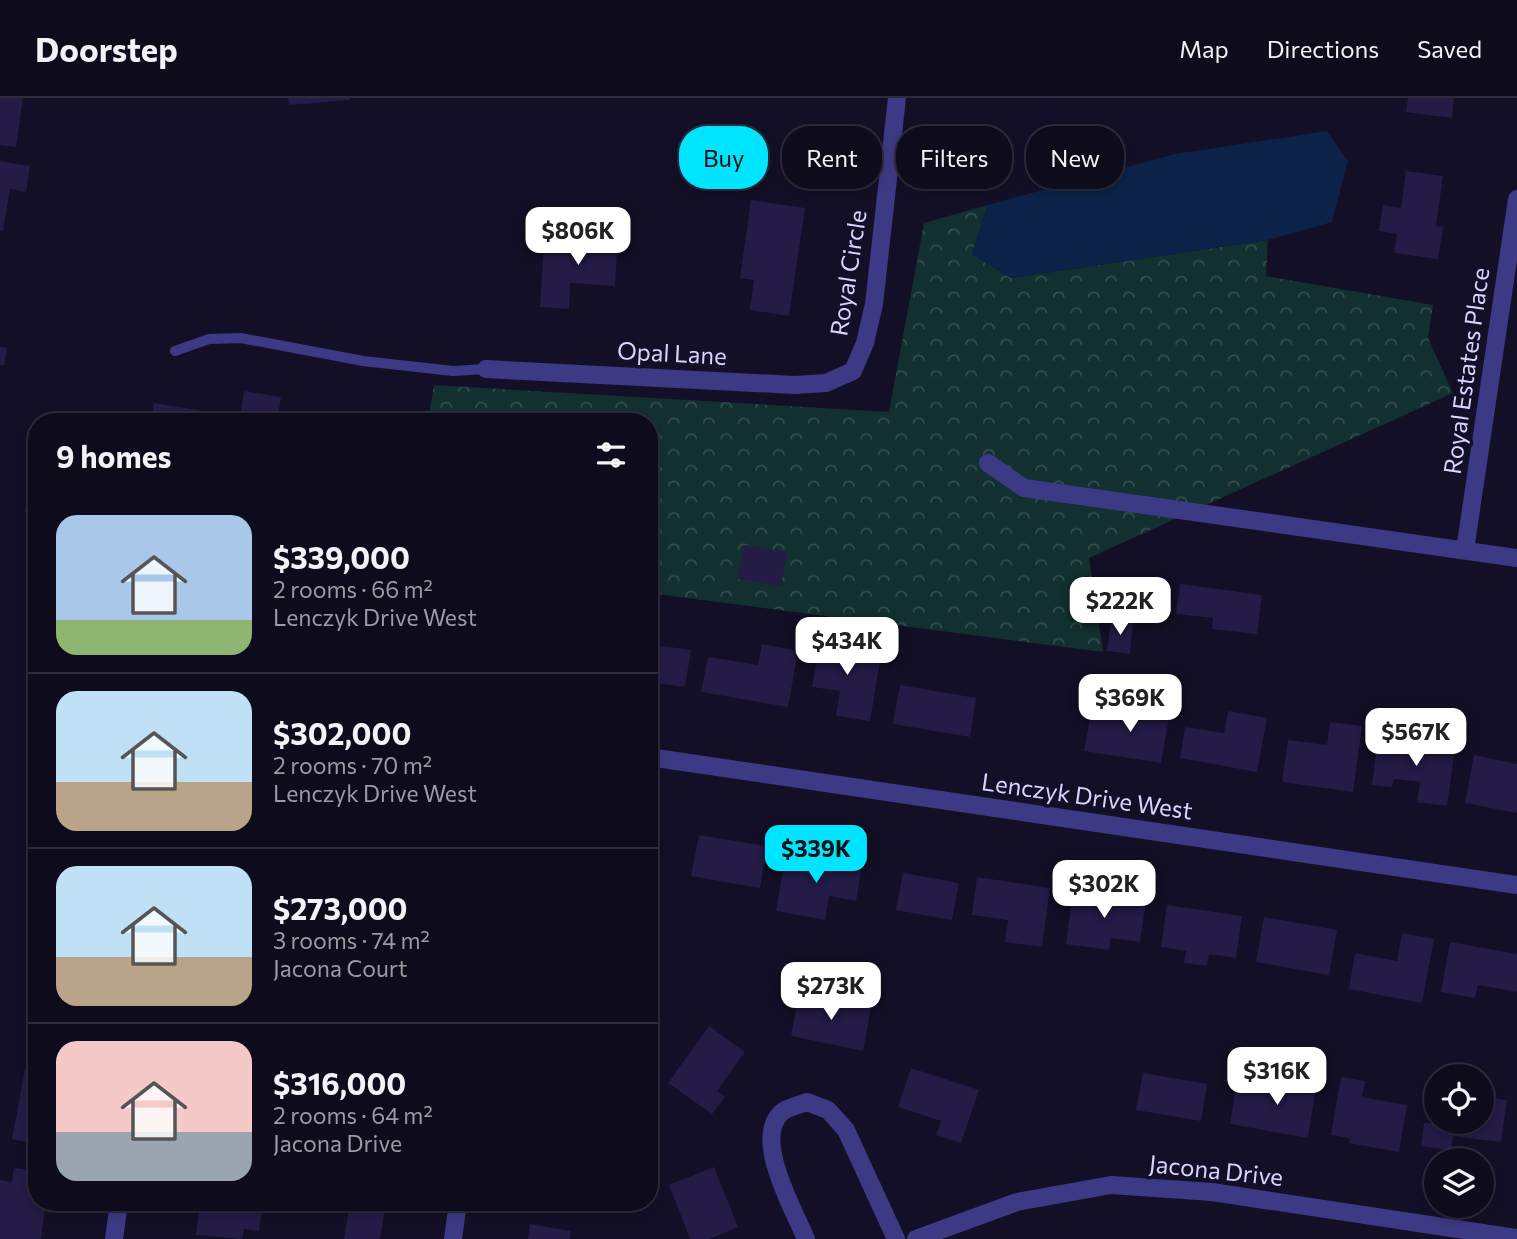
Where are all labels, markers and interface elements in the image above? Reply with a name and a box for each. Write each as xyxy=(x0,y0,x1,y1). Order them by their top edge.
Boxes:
text: Doorstep xyxy=(35,28,178,69)
text: Map xyxy=(1179,34,1229,63)
text: Directions xyxy=(1267,34,1379,63)
text: Saved xyxy=(1417,34,1482,63)
chip: Buy xyxy=(679,126,768,189)
chip: Rent xyxy=(782,126,882,189)
chip: Filters xyxy=(896,126,1012,189)
chip: New xyxy=(1026,126,1124,189)
pin: $806K xyxy=(529,208,627,267)
street label: Royal Circle xyxy=(823,208,872,338)
text: $806K xyxy=(542,216,614,244)
street label: Royal Estates Place xyxy=(1437,266,1494,476)
street label: Opal Lane xyxy=(617,335,728,370)
icon: filters xyxy=(592,436,630,474)
text: 9 homes xyxy=(56,437,171,474)
text: $339,000 xyxy=(273,538,410,575)
icon: home xyxy=(112,543,196,627)
text: 2 rooms · 66 m² xyxy=(273,575,433,603)
pin: $222K xyxy=(1071,578,1169,637)
text: $222K xyxy=(1086,586,1154,614)
text: Lenczyk Drive West xyxy=(273,603,477,631)
pin: $434K xyxy=(798,618,896,677)
text: $434K xyxy=(812,626,882,654)
pin: $369K xyxy=(1081,674,1179,734)
text: $369K xyxy=(1095,683,1165,711)
pin: $567K xyxy=(1367,708,1465,768)
text: $302,000 xyxy=(273,714,411,751)
text: $567K xyxy=(1381,717,1451,745)
icon: home xyxy=(112,719,196,803)
text: 2 rooms · 70 m² xyxy=(273,751,432,779)
street label: Lenczyk Drive West xyxy=(980,766,1195,825)
text: Lenczyk Drive West xyxy=(273,779,477,807)
pin: $339K xyxy=(767,826,865,885)
text: $339K xyxy=(781,834,851,862)
pin: $302K xyxy=(1055,860,1153,920)
text: $302K xyxy=(1069,869,1139,897)
text: $273,000 xyxy=(273,889,408,926)
icon: home xyxy=(112,894,196,978)
text: 3 rooms · 74 m² xyxy=(273,926,430,954)
text: Jacona Court xyxy=(273,954,407,982)
pin: $273K xyxy=(782,962,880,1022)
text: $273K xyxy=(797,971,865,999)
pin: $316K xyxy=(1228,1048,1326,1107)
text: $316K xyxy=(1243,1056,1311,1084)
text: $316,000 xyxy=(273,1064,406,1101)
map controls xyxy=(1424,1064,1494,1218)
button: locate xyxy=(1424,1064,1494,1134)
icon: home xyxy=(112,1069,196,1153)
text: 2 rooms · 64 m² xyxy=(273,1101,433,1129)
text: Jacona Drive xyxy=(273,1129,402,1157)
street label: Jacona Drive xyxy=(1148,1148,1285,1191)
button: layers xyxy=(1424,1148,1494,1218)

